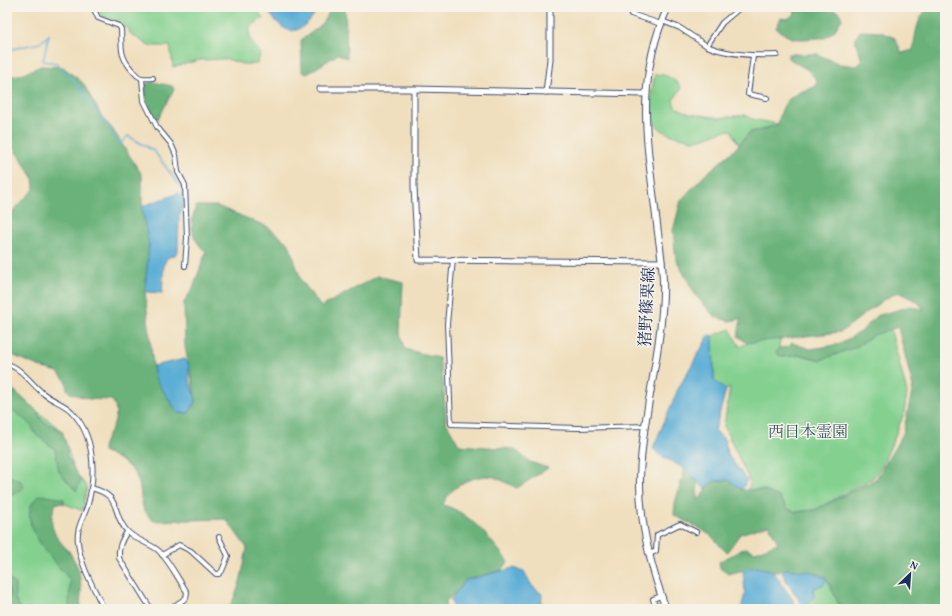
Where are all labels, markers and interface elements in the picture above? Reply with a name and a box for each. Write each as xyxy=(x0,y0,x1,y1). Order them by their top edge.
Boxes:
street label: 猪野篠栗線 xyxy=(632,266,660,348)
park label: 西日本霊園 xyxy=(768,419,848,443)
north arrow xyxy=(890,554,930,594)
text: N xyxy=(908,556,922,574)

